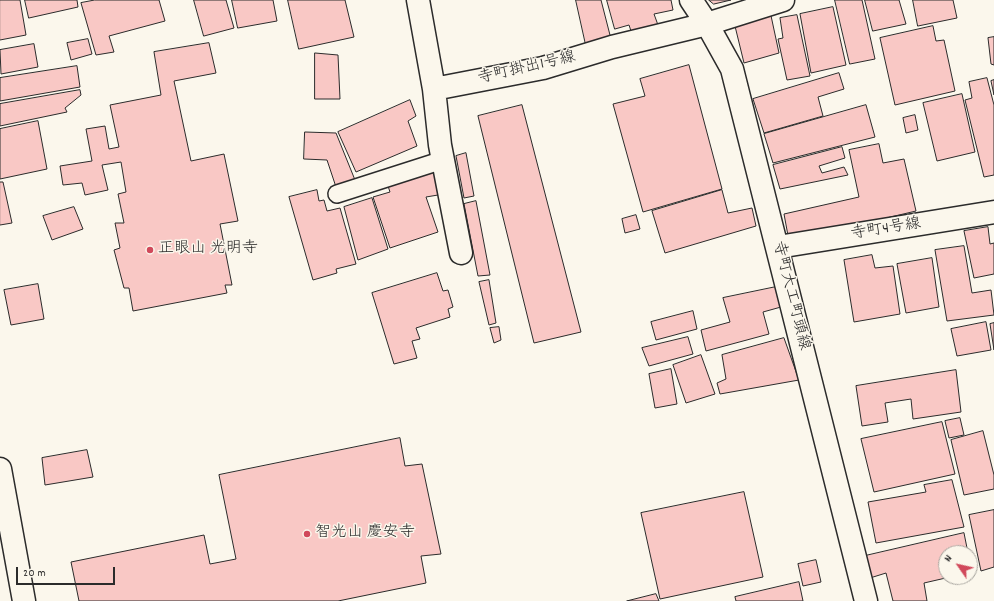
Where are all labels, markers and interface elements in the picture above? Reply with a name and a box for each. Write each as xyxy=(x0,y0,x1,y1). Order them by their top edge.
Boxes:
street label: 寺町掛出1号線 xyxy=(476,48,578,90)
street label: 寺町4号線 xyxy=(850,215,922,245)
street label: 寺町大工町頭線 xyxy=(767,239,813,353)
place label: 正眼山 光明寺 xyxy=(158,240,258,260)
marker: 正眼山 光明寺 xyxy=(145,245,155,255)
place label: 智光山 慶安寺 xyxy=(315,524,415,544)
marker: 智光山 慶安寺 xyxy=(302,529,312,539)
north arrow xyxy=(938,545,978,585)
text: N xyxy=(941,552,957,566)
scale bar xyxy=(18,559,117,585)
text: 20 m xyxy=(23,565,46,582)

